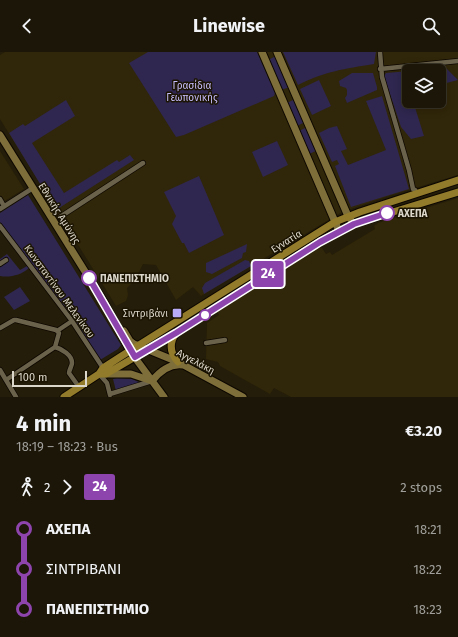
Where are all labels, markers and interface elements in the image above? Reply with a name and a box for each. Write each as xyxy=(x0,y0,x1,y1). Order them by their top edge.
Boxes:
icon: back xyxy=(16,15,38,37)
text: Linewise xyxy=(193,15,265,37)
icon: search xyxy=(420,15,442,37)
map controls xyxy=(402,64,446,108)
button: layers xyxy=(402,64,446,108)
park label: Γρασίδια Γεωπονικής xyxy=(166,79,218,104)
street label: Εθνικής Αμύνης xyxy=(36,180,84,247)
marker: ΑΧΕΠΑ xyxy=(379,205,395,221)
place label: ΑΧΕΠΑ xyxy=(397,208,429,220)
street label: Εγνατία xyxy=(268,227,304,256)
street label: Κωνσταντίνου Μελενίκου xyxy=(21,242,98,341)
line badge: 24 xyxy=(250,261,286,287)
text: 24 xyxy=(261,265,275,282)
marker: ΠΑΝΕΠΙΣΤΗΜΙΟ xyxy=(81,270,97,286)
place label: ΠΑΝΕΠΙΣΤΗΜΙΟ xyxy=(100,273,169,285)
place label: Σιντριβάνι xyxy=(123,307,168,320)
marker: Σιντριβάνι xyxy=(171,307,183,319)
unlabelled marker xyxy=(199,309,211,321)
street label: Αγγελάκη xyxy=(174,346,217,377)
scale bar xyxy=(12,369,87,388)
text: 100 m xyxy=(18,371,47,384)
text: 4 min xyxy=(16,410,71,437)
text: €3.20 xyxy=(405,422,442,440)
text: 18:19 – 18:23 · Bus xyxy=(16,439,118,454)
icon: walk xyxy=(16,476,38,498)
icon: forward xyxy=(56,476,78,498)
text: 24 xyxy=(92,478,107,495)
text: 2 xyxy=(44,480,50,495)
text: 2 stops xyxy=(400,480,442,495)
text: ΑΧΕΠΑ xyxy=(46,520,90,538)
text: 18:21 xyxy=(414,522,442,537)
text: ΣΙΝΤΡΙΒΑΝΙ xyxy=(46,560,121,578)
text: 18:22 xyxy=(413,562,442,577)
text: ΠΑΝΕΠΙΣΤΗΜΙΟ xyxy=(46,600,149,618)
text: 18:23 xyxy=(413,602,442,617)

